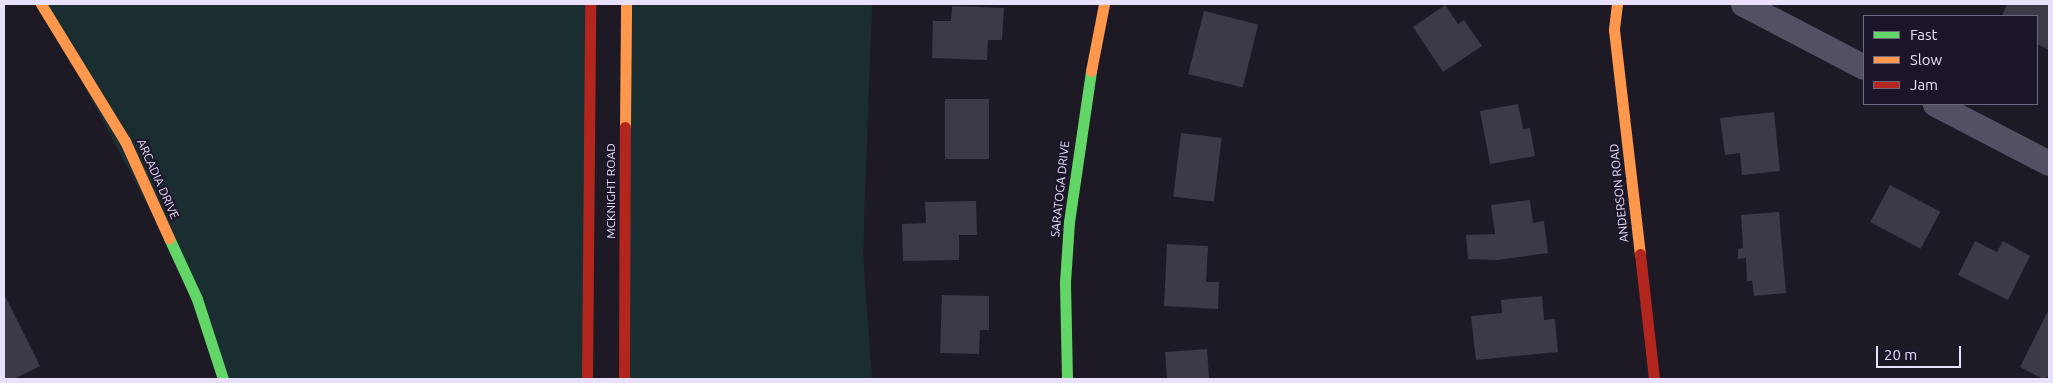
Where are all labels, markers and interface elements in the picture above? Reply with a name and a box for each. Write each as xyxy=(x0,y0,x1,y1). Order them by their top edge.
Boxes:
legend xyxy=(1863,15,2038,105)
text: Fast xyxy=(1910,26,1937,43)
text: Slow xyxy=(1910,51,1942,68)
text: Jam xyxy=(1910,76,1938,93)
street label: ARCADIA DRIVE xyxy=(134,137,182,221)
street label: SARATOGA DRIVE xyxy=(1048,140,1072,238)
street label: MCKNIGHT ROAD xyxy=(604,143,618,239)
street label: ANDERSON ROAD xyxy=(1607,143,1631,243)
scale bar xyxy=(1878,336,1963,368)
text: 20 m xyxy=(1884,346,1917,363)

